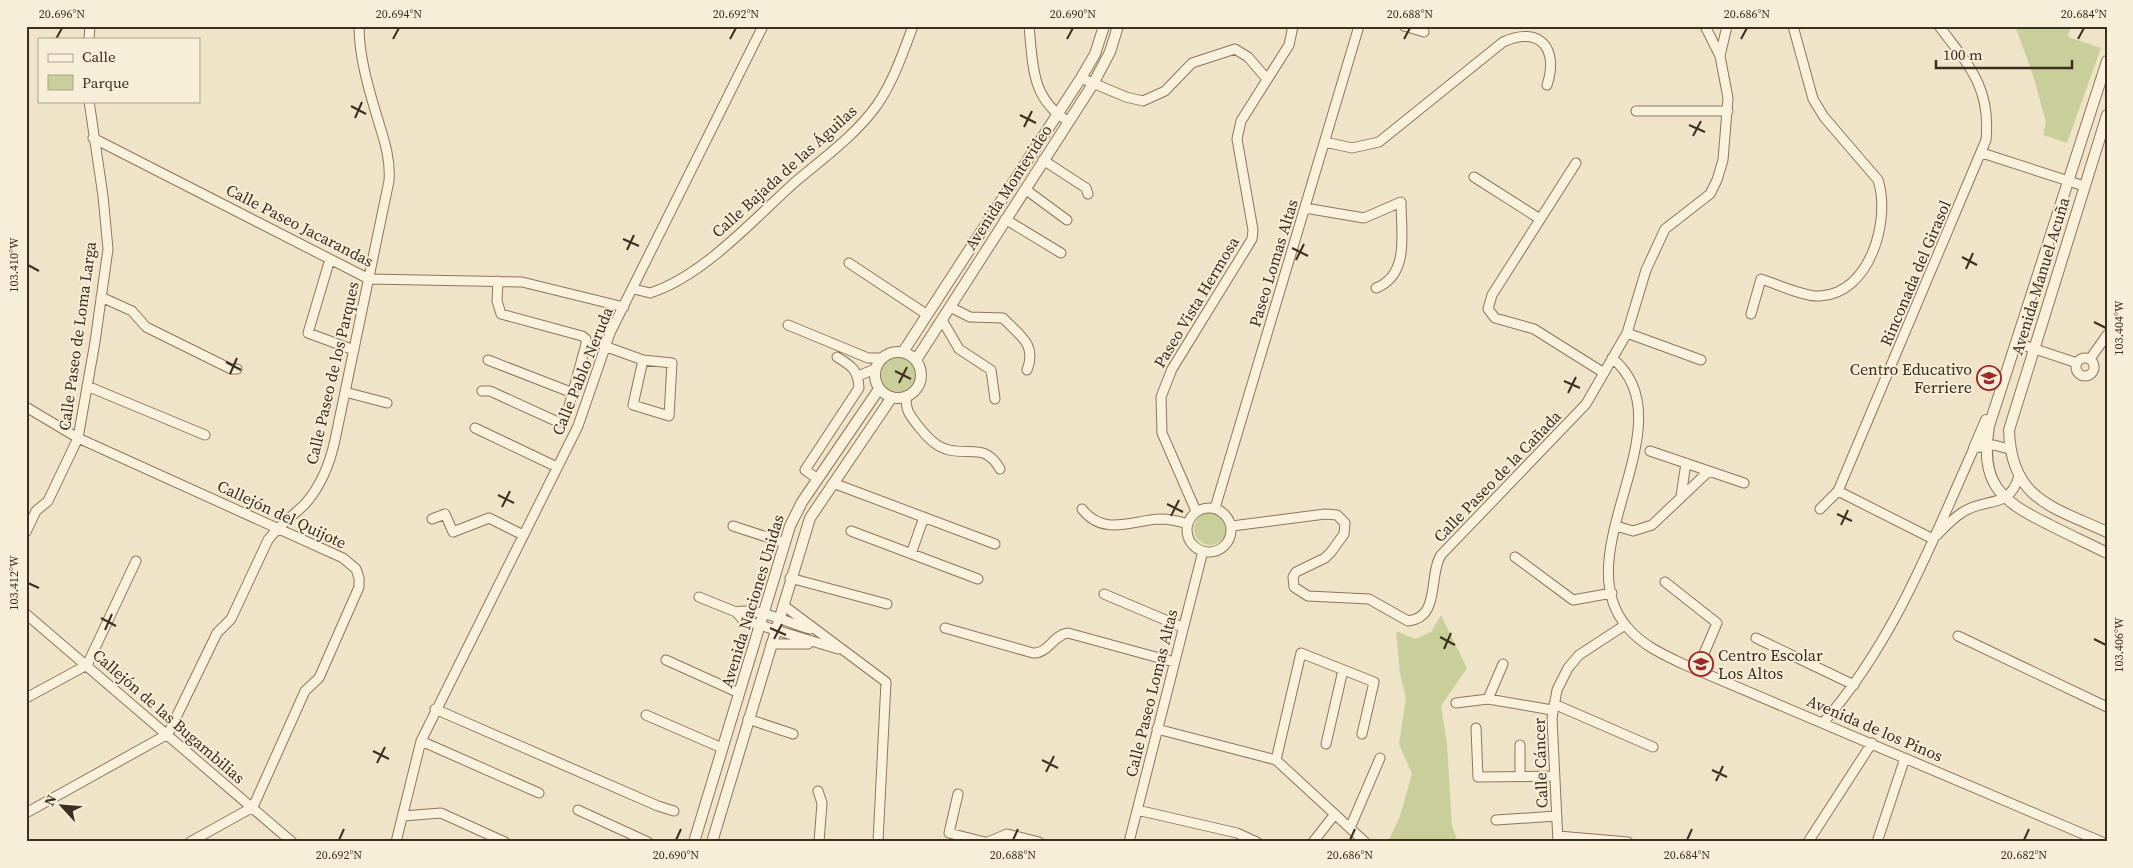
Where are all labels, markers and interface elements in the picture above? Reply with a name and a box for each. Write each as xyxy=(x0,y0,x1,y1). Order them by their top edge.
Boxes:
text: 20.696°N xyxy=(39,6,85,22)
text: 20.694°N xyxy=(376,6,422,22)
text: 20.692°N xyxy=(713,6,759,22)
text: 20.690°N xyxy=(1050,6,1096,22)
text: 20.688°N xyxy=(1387,6,1433,22)
text: 20.686°N xyxy=(1724,6,1770,22)
text: 20.684°N xyxy=(2061,6,2107,22)
legend xyxy=(38,38,200,102)
scale bar xyxy=(1936,38,2072,70)
text: 100 m xyxy=(1943,44,1983,65)
text: Calle xyxy=(82,46,116,67)
text: Parque xyxy=(82,72,130,93)
street label: Calle Bajada de las Águilas xyxy=(707,100,861,242)
street label: Avenida Montevideo xyxy=(959,120,1057,254)
street label: Calle Paseo Jacarandas xyxy=(222,178,378,272)
street label: Avenida Manuel Acuña xyxy=(2006,194,2075,357)
street label: Paseo Lomas Altas xyxy=(1243,196,1303,330)
street label: Rinconada del Girasol xyxy=(1874,197,1956,349)
street label: Paseo Vista Hermosa xyxy=(1148,232,1244,372)
text: 103.410°W xyxy=(6,237,22,293)
street label: Calle Paseo de Loma Larga xyxy=(53,239,101,432)
street label: Calle Paseo de los Parques xyxy=(300,279,364,467)
text: 103.404°W xyxy=(2111,300,2127,356)
street label: Calle Pablo Neruda xyxy=(546,303,618,438)
place label: Centro Educativo Ferriere xyxy=(1850,358,1972,398)
school or university icon: Centro Educativo Ferriere xyxy=(1976,365,2002,391)
street label: Calle Paseo de la Cañada xyxy=(1428,405,1566,547)
street label: Callejón del Quijote xyxy=(214,474,350,554)
street label: Avenida Naciones Unidas xyxy=(715,512,789,690)
text: 103.412°W xyxy=(6,555,22,611)
street label: Calle Paseo Lomas Altas xyxy=(1120,607,1183,779)
text: 103.406°W xyxy=(2111,617,2127,673)
street label: Callejón de las Bugambilias xyxy=(88,644,250,788)
place label: Centro Escolar Los Altos xyxy=(1718,644,1823,684)
school or university icon: Centro Escolar Los Altos xyxy=(1688,651,1714,677)
street label: Avenida de los Pinos xyxy=(1804,689,1946,767)
street label: Calle Cáncer xyxy=(1527,717,1553,808)
north arrow xyxy=(38,780,88,830)
text: N xyxy=(39,791,62,809)
text: 20.692°N xyxy=(316,847,362,863)
text: 20.690°N xyxy=(653,847,699,863)
text: 20.688°N xyxy=(990,847,1036,863)
text: 20.686°N xyxy=(1327,847,1373,863)
text: 20.684°N xyxy=(1664,847,1710,863)
text: 20.682°N xyxy=(2001,847,2047,863)

